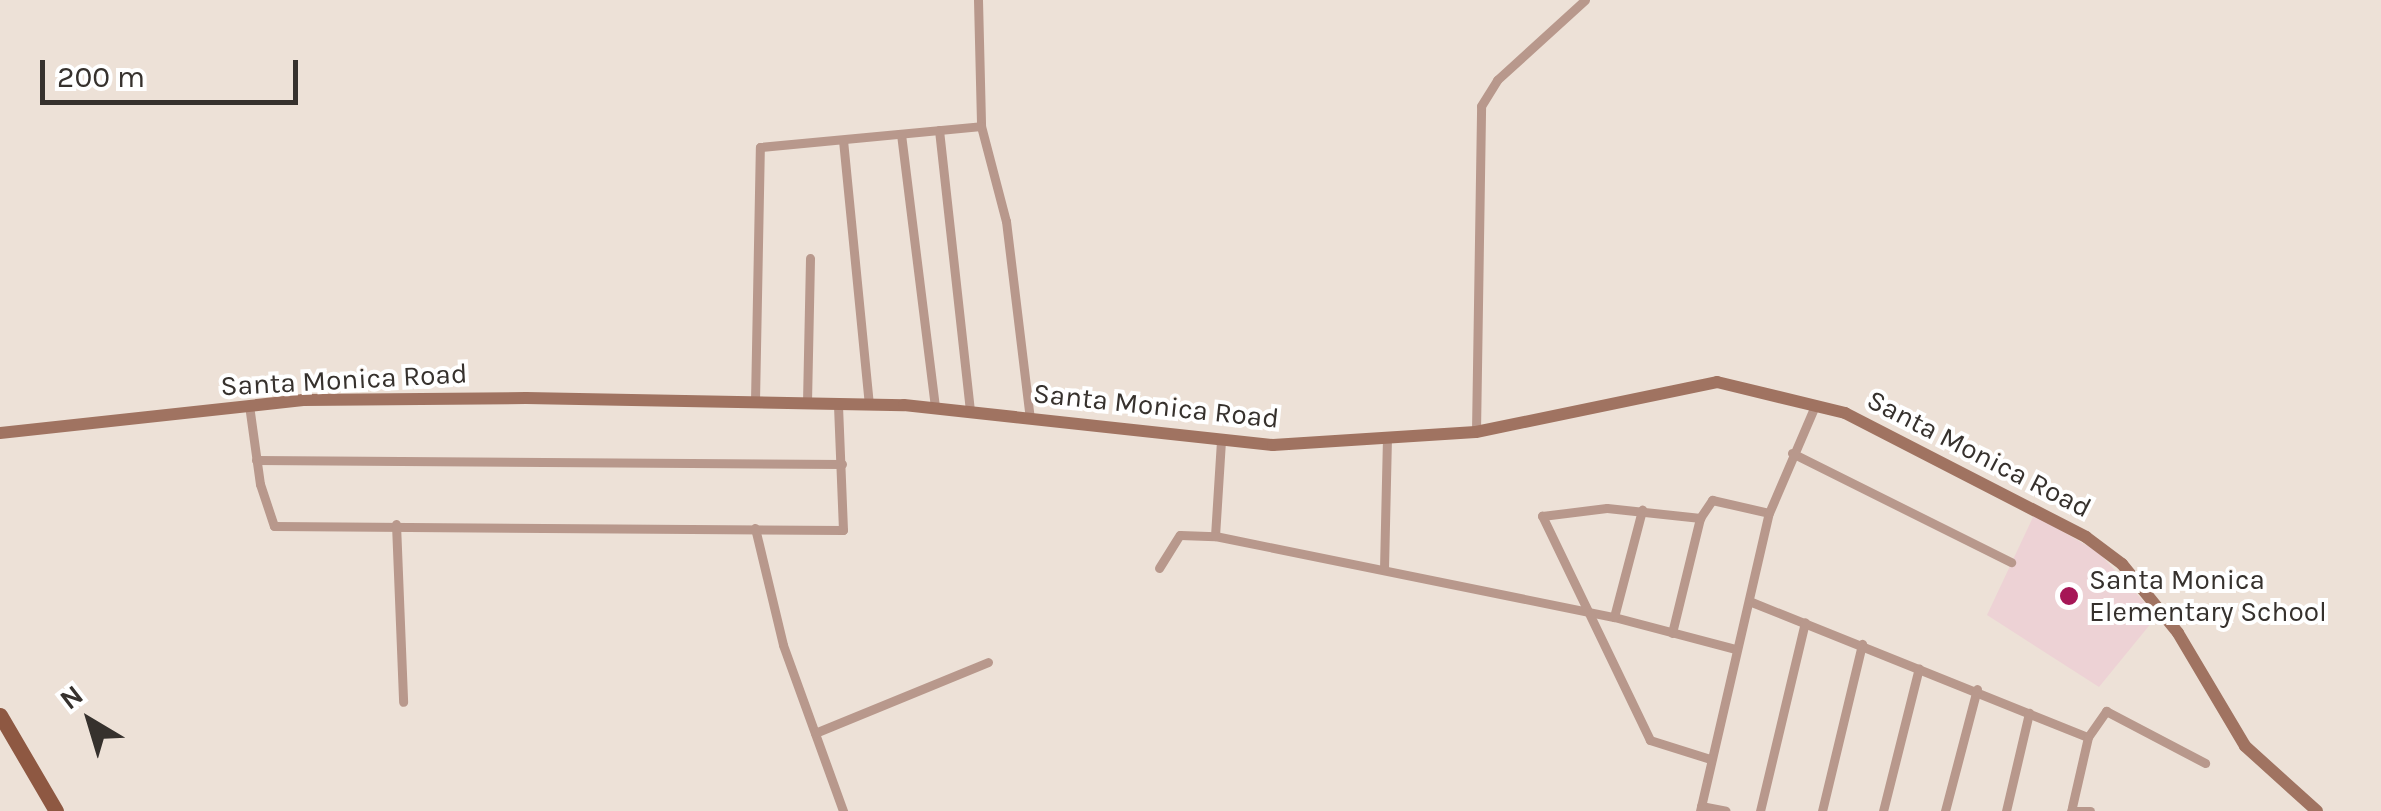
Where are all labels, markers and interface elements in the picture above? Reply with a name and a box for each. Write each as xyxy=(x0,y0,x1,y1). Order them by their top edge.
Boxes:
scale bar xyxy=(45,40,302,102)
text: 200 m xyxy=(57,59,145,95)
street label: Santa Monica Road xyxy=(220,357,468,403)
street label: Santa Monica Road xyxy=(1031,376,1281,436)
street label: Santa Monica Road xyxy=(1861,383,2097,525)
place label: Santa Monica Elementary School xyxy=(2089,563,2327,629)
marker: Santa Monica Elementary School xyxy=(2058,585,2080,607)
north arrow xyxy=(40,671,140,771)
text: N xyxy=(53,678,89,716)

